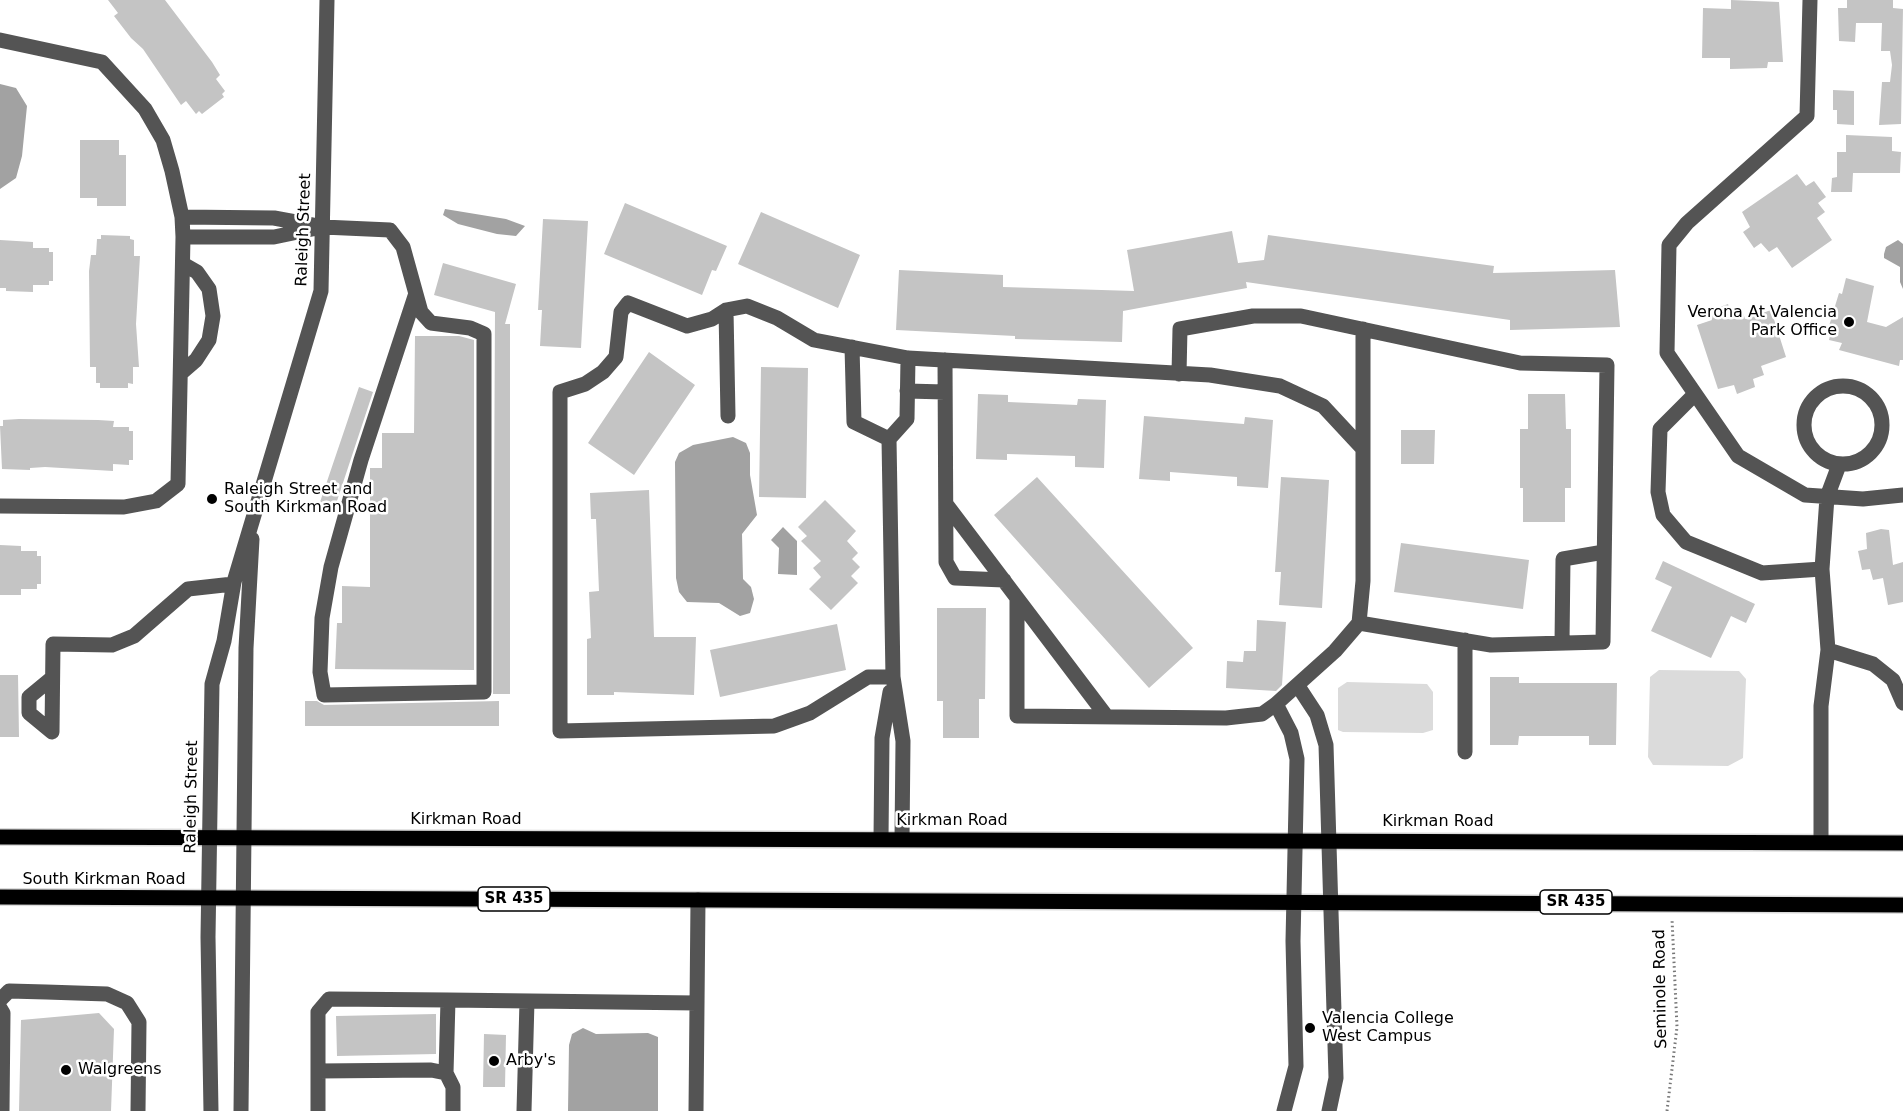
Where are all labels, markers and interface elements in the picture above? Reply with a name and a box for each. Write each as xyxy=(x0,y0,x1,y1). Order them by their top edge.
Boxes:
street label: Raleigh Street xyxy=(292,173,316,287)
place label: Verona At Valencia Park Office xyxy=(1687,303,1837,341)
marker: Verona At Valencia Park Office xyxy=(1842,315,1856,329)
place label: Raleigh Street and South Kirkman Road xyxy=(224,480,387,518)
marker: Raleigh Street and South Kirkman Road xyxy=(205,492,219,506)
street label: Raleigh Street xyxy=(181,740,203,854)
street label: Kirkman Road xyxy=(410,810,522,830)
street label: Kirkman Road xyxy=(896,811,1008,831)
street label: Kirkman Road xyxy=(1382,812,1494,832)
street label: South Kirkman Road xyxy=(22,870,186,890)
road number: SR 435 xyxy=(478,887,550,911)
road number: SR 435 xyxy=(1540,890,1612,914)
street label: Seminole Road xyxy=(1650,929,1672,1049)
place label: Valencia College West Campus xyxy=(1322,1009,1454,1047)
marker: Valencia College West Campus xyxy=(1303,1021,1317,1035)
place label: Arby's xyxy=(506,1051,556,1071)
marker: Arby's xyxy=(487,1054,501,1068)
place label: Walgreens xyxy=(78,1060,162,1080)
marker: Walgreens xyxy=(59,1063,73,1077)

